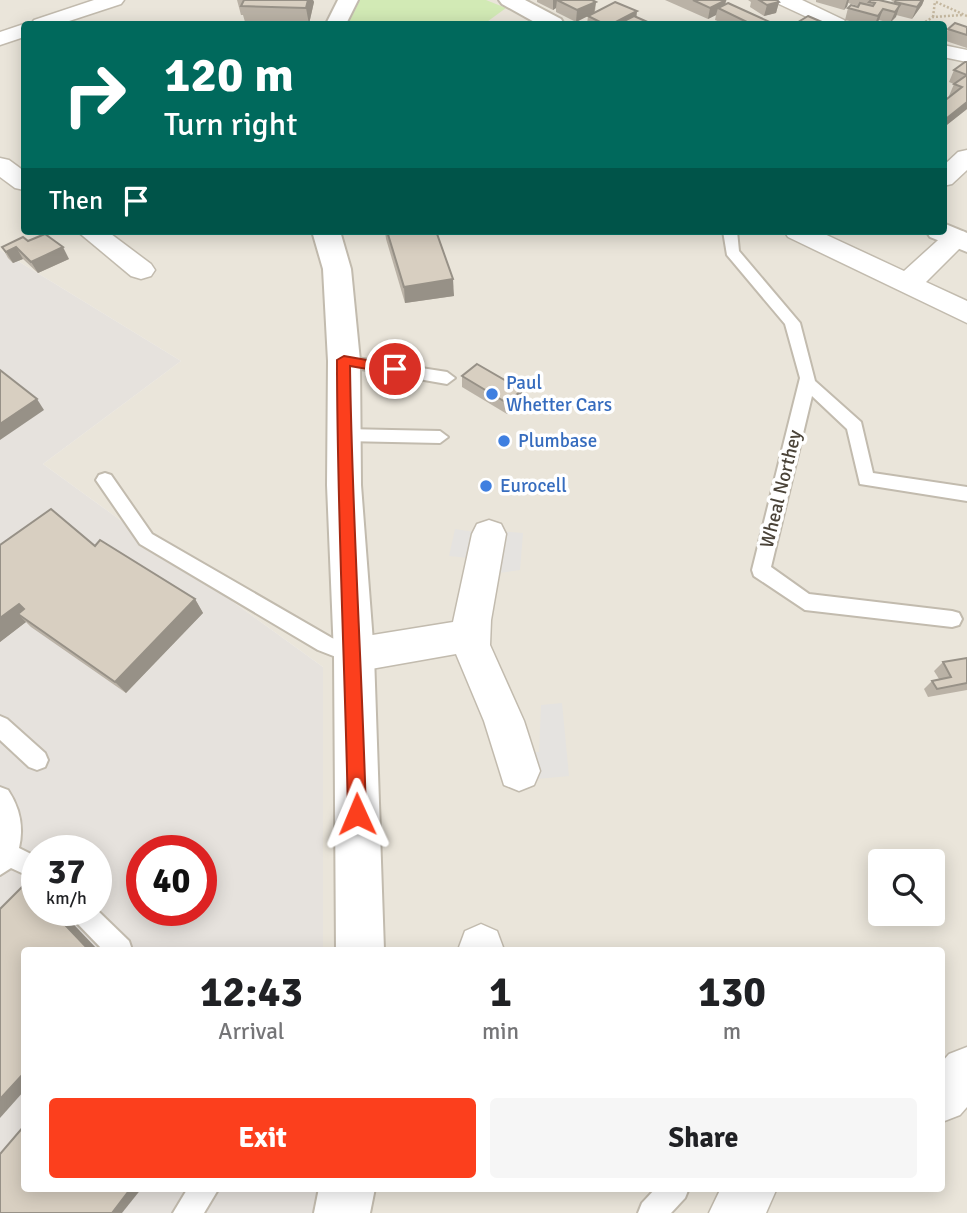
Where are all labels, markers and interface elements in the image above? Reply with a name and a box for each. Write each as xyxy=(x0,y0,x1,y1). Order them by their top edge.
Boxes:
text: 120 m xyxy=(164,45,294,105)
icon: right xyxy=(49,49,140,140)
text: Turn right xyxy=(164,105,297,144)
icon: arrive xyxy=(117,182,155,220)
text: Then xyxy=(49,185,103,217)
pin xyxy=(365,339,425,399)
icon: arrive xyxy=(376,350,414,388)
place label: Paul Whetter Cars xyxy=(506,371,612,417)
marker: Paul Whetter Cars xyxy=(484,386,500,402)
street label: Wheal Northey xyxy=(755,427,807,550)
place label: Plumbase xyxy=(518,429,597,453)
marker: Plumbase xyxy=(496,433,512,449)
place label: Eurocell xyxy=(500,474,567,498)
marker: Eurocell xyxy=(478,478,494,494)
position arrow xyxy=(320,777,394,851)
speed limit sign: 40 xyxy=(126,835,217,926)
map controls xyxy=(868,849,945,926)
button: search xyxy=(868,849,945,926)
text: 37 xyxy=(48,850,85,893)
text: km/h xyxy=(46,887,87,909)
text: 12:43 xyxy=(200,967,303,1018)
text: 1 xyxy=(489,967,512,1018)
text: 130 xyxy=(698,967,766,1018)
text: Arrival xyxy=(218,1017,285,1046)
text: min xyxy=(482,1017,519,1046)
text: m xyxy=(723,1017,741,1046)
button: Exit xyxy=(49,1098,476,1178)
button: Share xyxy=(490,1098,917,1178)

